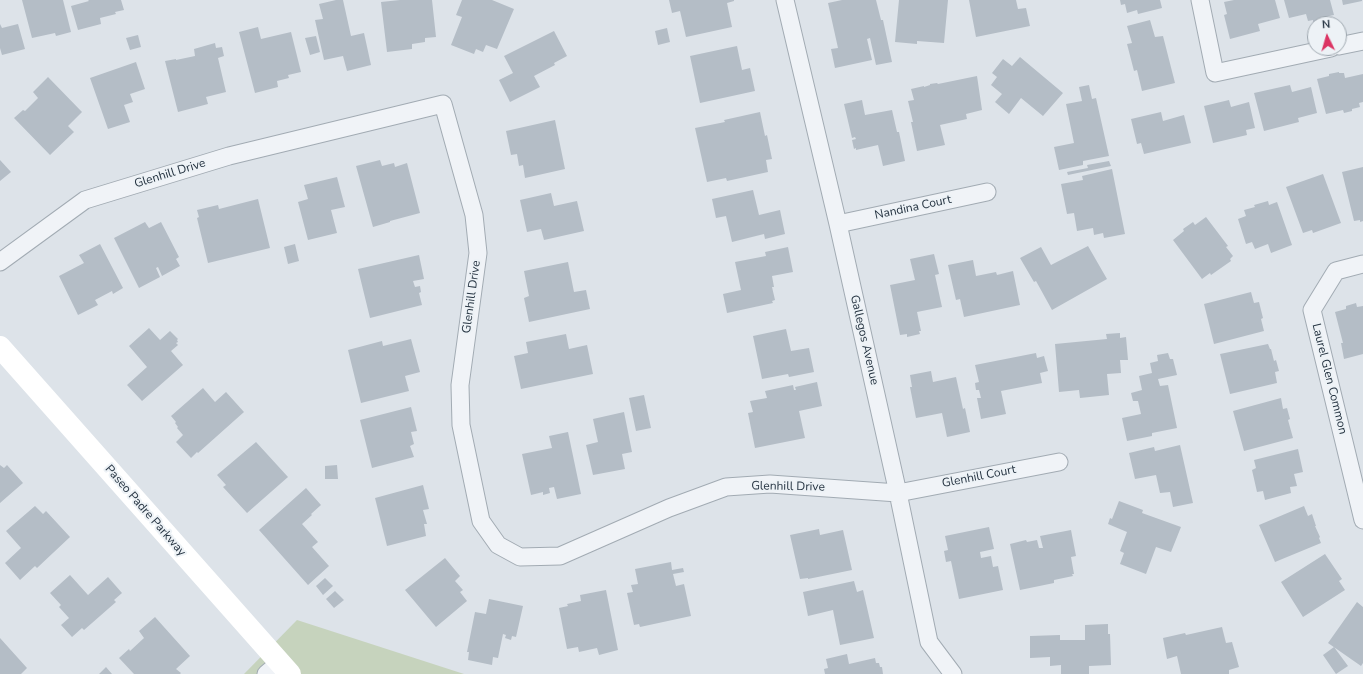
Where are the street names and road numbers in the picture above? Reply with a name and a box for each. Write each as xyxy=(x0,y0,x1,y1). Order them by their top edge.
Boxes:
street label: Glenhill Drive xyxy=(133,156,207,192)
street label: Nandina Court xyxy=(873,193,953,223)
street label: Glenhill Drive xyxy=(460,260,484,334)
street label: Gallegos Avenue xyxy=(847,294,881,386)
street label: Laurel Glen Common xyxy=(1308,322,1350,436)
street label: Paseo Padre Parkway xyxy=(101,462,189,560)
street label: Glenhill Court xyxy=(941,463,1017,491)
street label: Glenhill Drive xyxy=(751,479,825,495)

